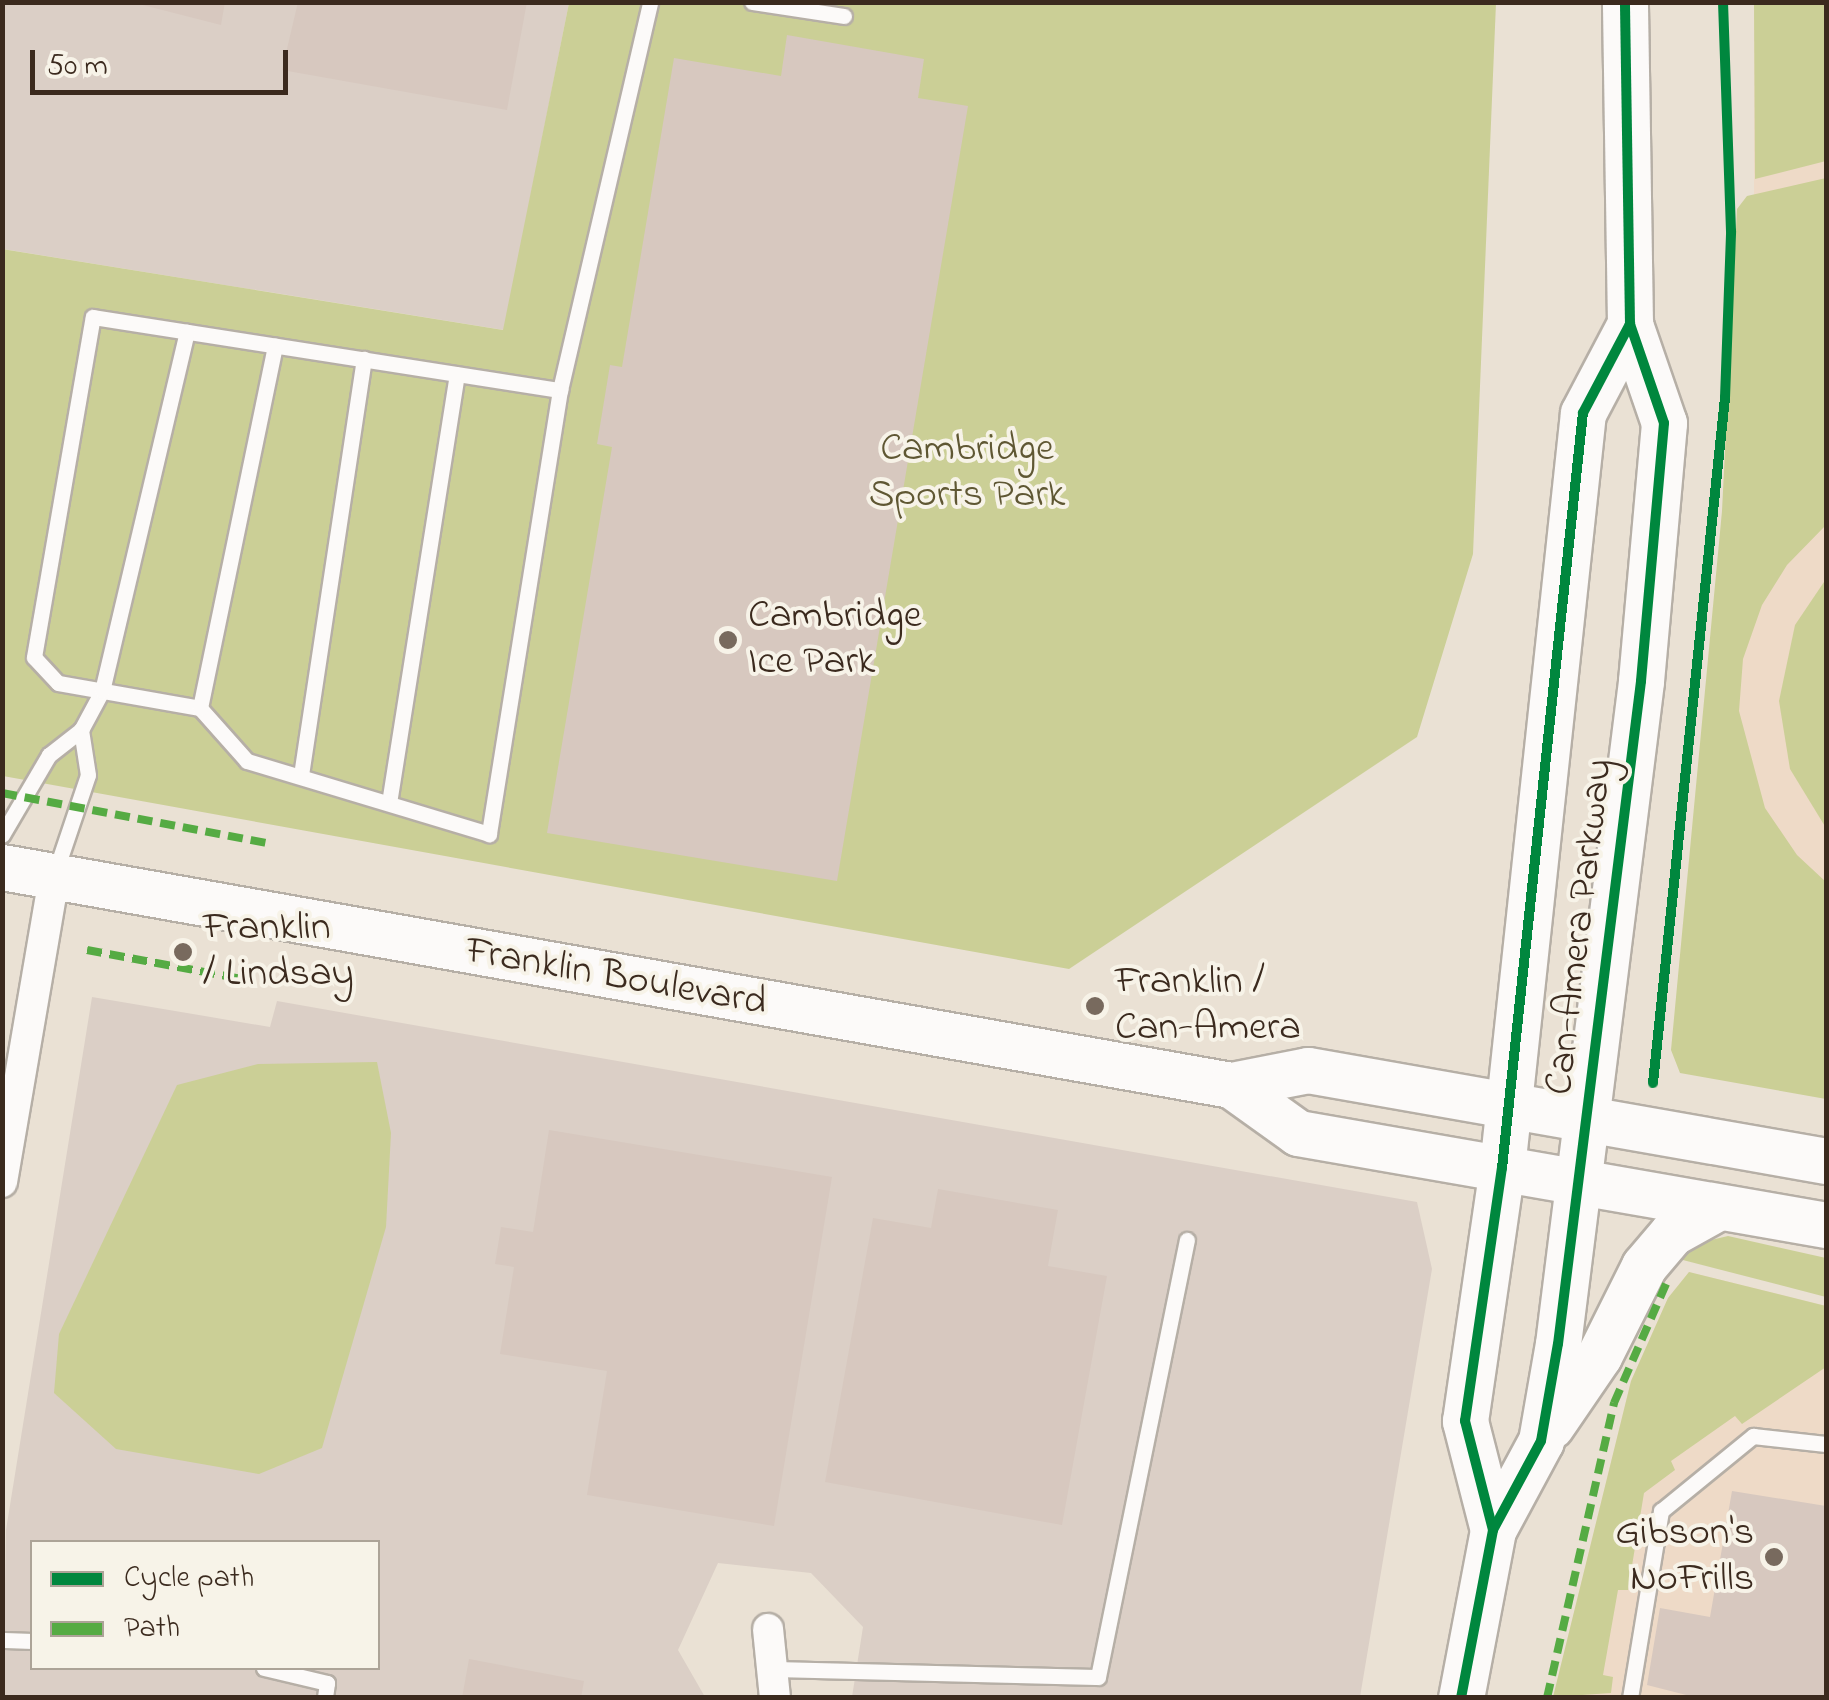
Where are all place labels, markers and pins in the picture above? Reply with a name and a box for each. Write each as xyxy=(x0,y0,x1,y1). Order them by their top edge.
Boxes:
place label: Cambridge Ice Park xyxy=(748,593,922,687)
marker: Cambridge Ice Park xyxy=(717,629,739,651)
place label: Franklin / Lindsay xyxy=(203,905,354,999)
marker: Franklin / Lindsay xyxy=(172,941,194,963)
place label: Franklin / Can-Amera xyxy=(1115,959,1301,1053)
marker: Franklin / Can-Amera xyxy=(1084,995,1106,1017)
place label: Gibson's NoFrills xyxy=(1615,1510,1754,1604)
marker: Gibson's NoFrills xyxy=(1763,1546,1785,1568)

